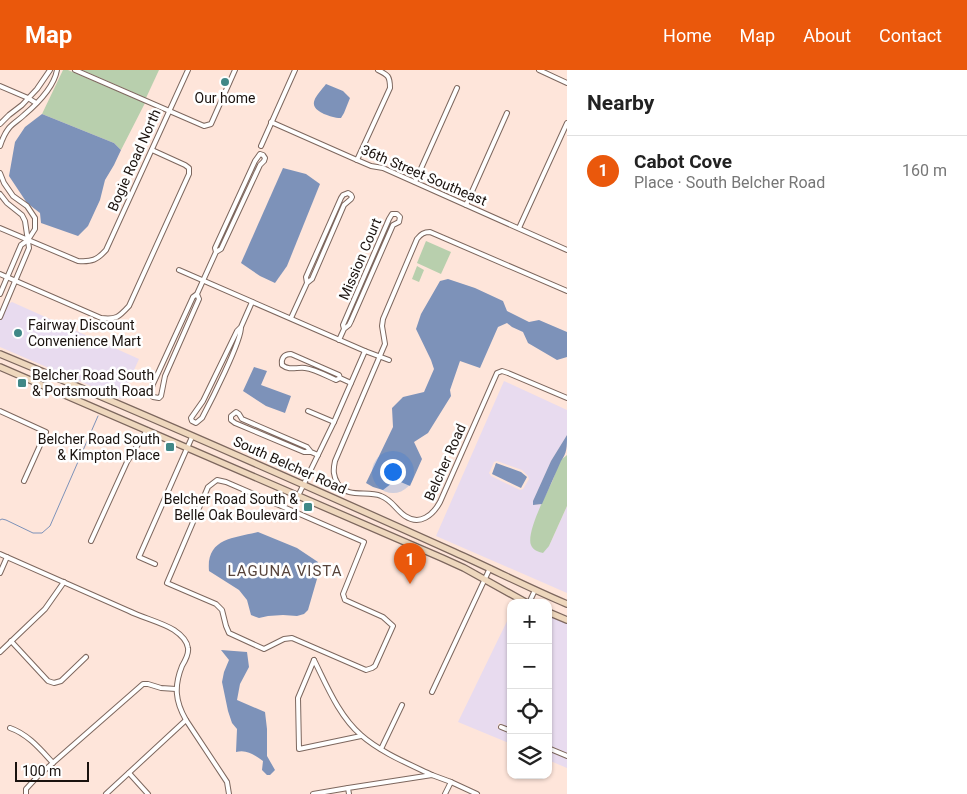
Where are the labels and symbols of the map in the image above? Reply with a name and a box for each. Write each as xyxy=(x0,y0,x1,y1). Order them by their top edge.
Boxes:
marker: Our home xyxy=(219,76,231,88)
place label: Our home xyxy=(195,90,255,106)
street label: Bogie Road North xyxy=(104,107,164,213)
street label: 36th Street Southeast xyxy=(359,141,490,209)
street label: Mission Court xyxy=(336,215,385,302)
place label: Fairway Discount Convenience Mart xyxy=(28,317,141,349)
marker: Fairway Discount Convenience Mart xyxy=(12,327,24,339)
place label: Belcher Road South & Portsmouth Road xyxy=(32,367,154,399)
marker: Belcher Road South & Portsmouth Road xyxy=(16,377,28,389)
street label: Belcher Road xyxy=(421,421,469,503)
place label: Belcher Road South & Kimpton Place xyxy=(38,431,160,463)
street label: South Belcher Road xyxy=(231,433,349,497)
marker: Belcher Road South & Kimpton Place xyxy=(164,441,176,453)
your location xyxy=(380,459,406,485)
place label: Belcher Road South & Belle Oak Boulevard xyxy=(164,491,298,523)
marker: Belcher Road South & Belle Oak Boulevard xyxy=(302,501,314,513)
pin: 1 xyxy=(394,543,426,584)
district label: LAGUNA VISTA xyxy=(228,562,342,580)
scale bar xyxy=(15,759,89,782)

